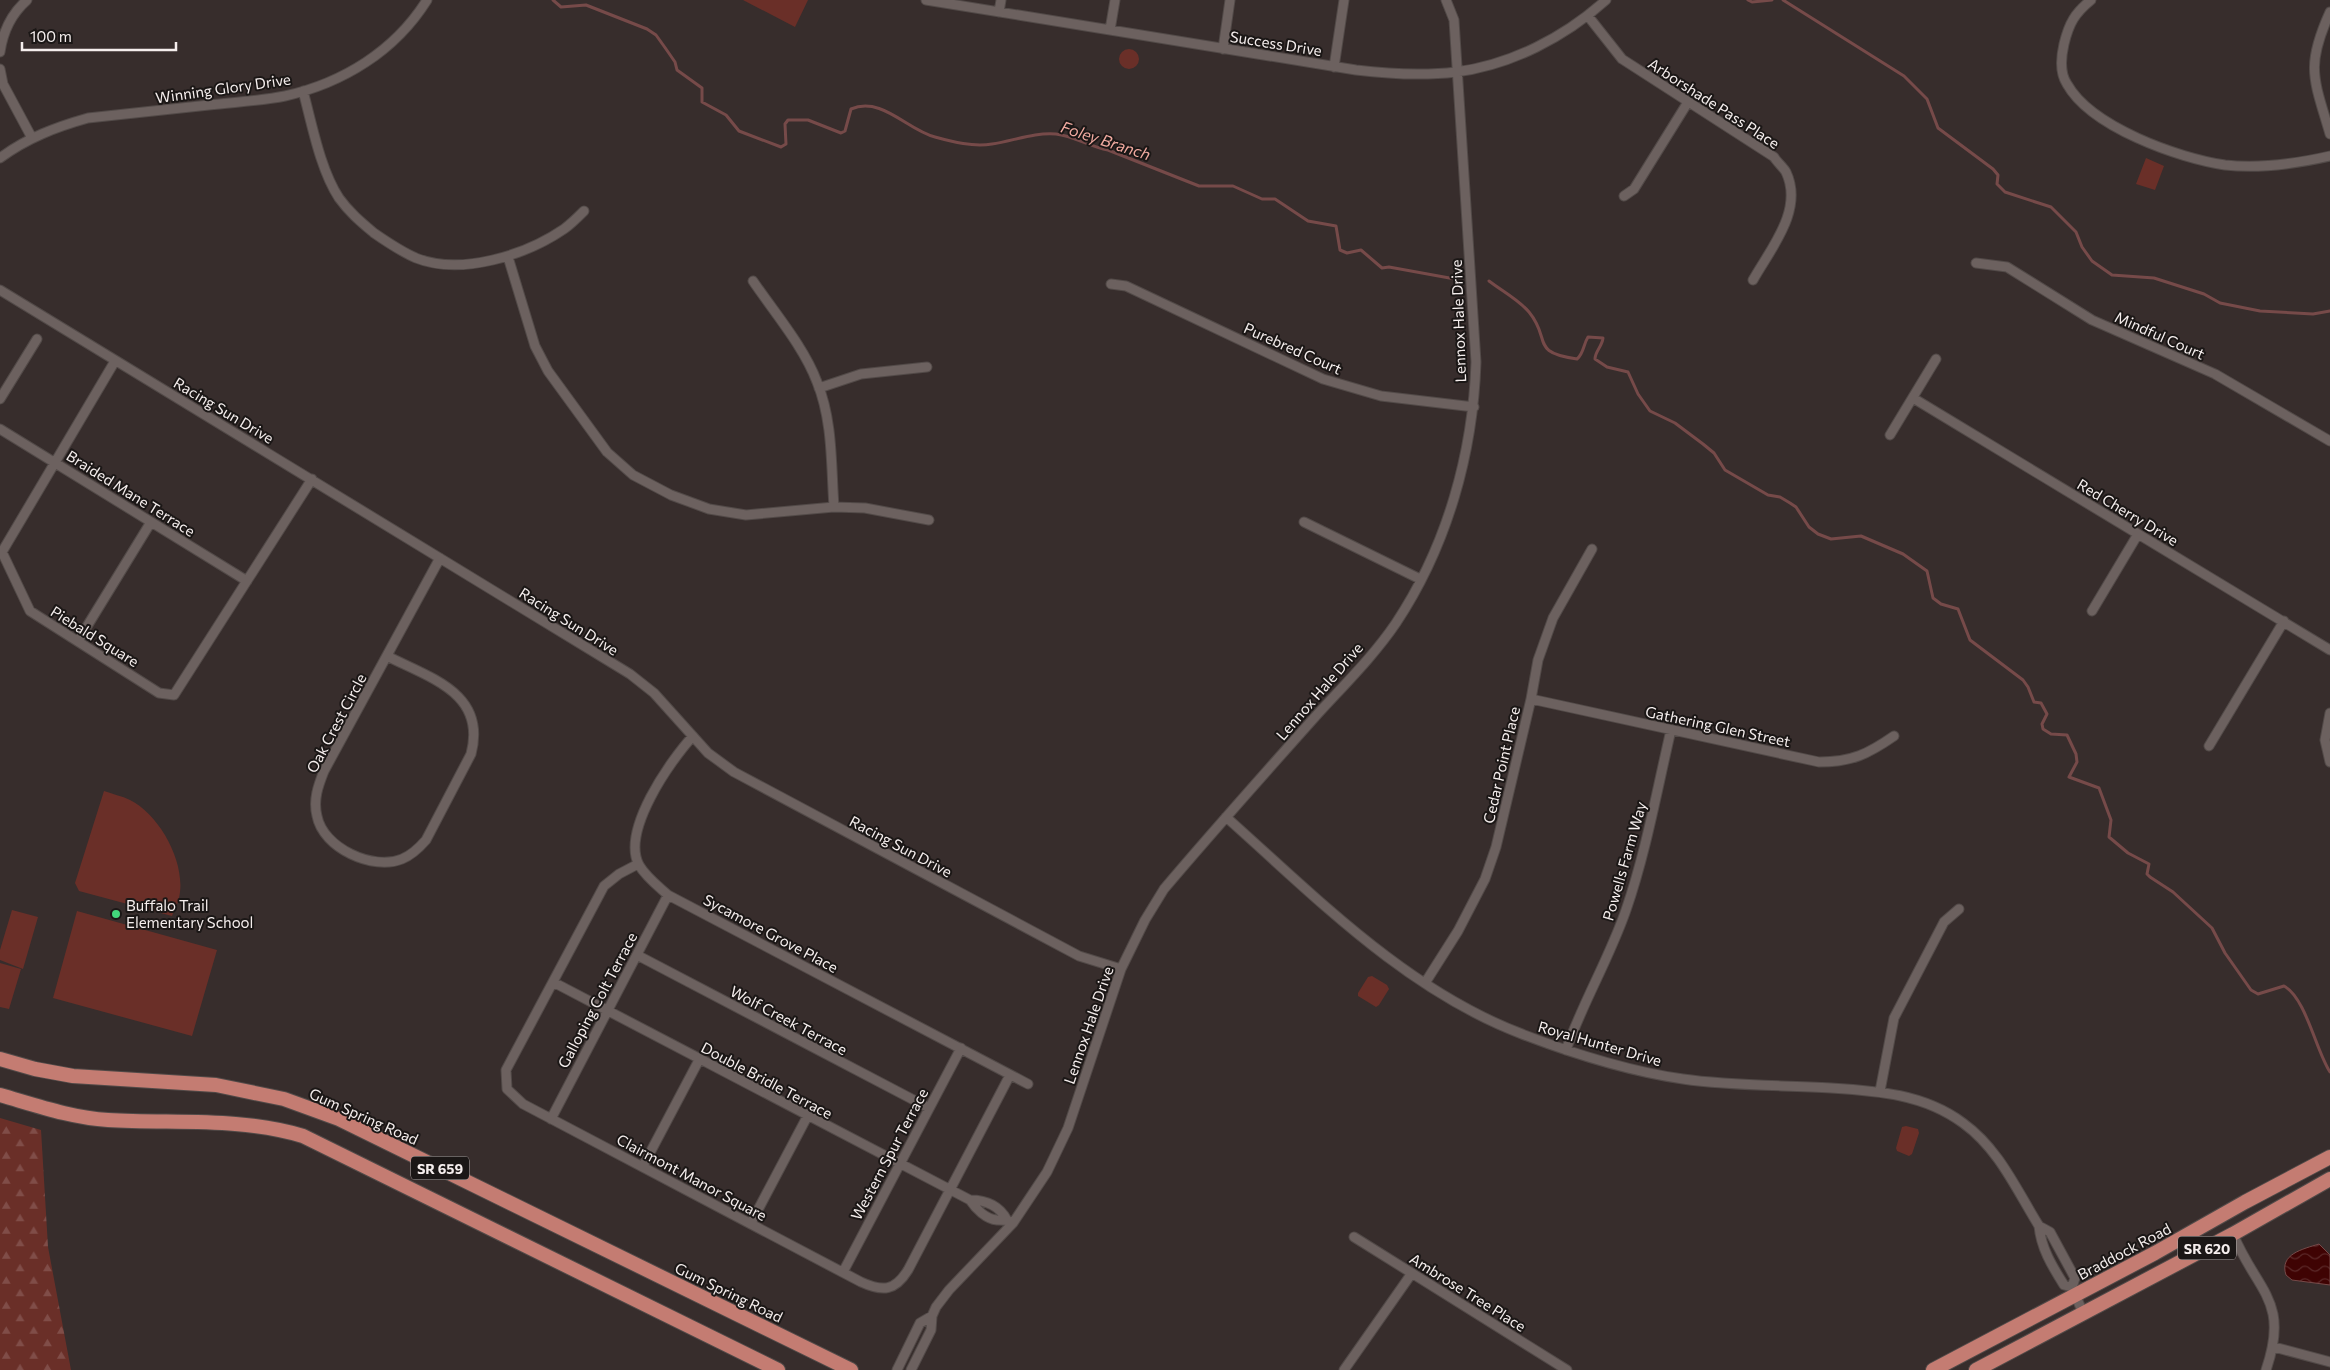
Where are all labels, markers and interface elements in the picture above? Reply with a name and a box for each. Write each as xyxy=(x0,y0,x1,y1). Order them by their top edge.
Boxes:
scale bar xyxy=(22,20,176,52)
text: 100 m xyxy=(30,27,72,45)
street label: Success Drive xyxy=(1229,27,1323,59)
street label: Arborshade Pass Place xyxy=(1645,54,1783,152)
street label: Winning Glory Drive xyxy=(154,70,292,106)
water label: Foley Branch xyxy=(1059,117,1153,163)
street label: Lennox Hale Drive xyxy=(1447,259,1469,383)
street label: Mindful Court xyxy=(2112,307,2208,363)
street label: Purebred Court xyxy=(1241,318,1345,378)
street label: Racing Sun Drive xyxy=(171,373,277,447)
street label: Braided Mane Terrace xyxy=(63,446,199,540)
street label: Red Cherry Drive xyxy=(2074,475,2182,549)
street label: Racing Sun Drive xyxy=(516,583,622,659)
street label: Piebald Square xyxy=(48,602,143,670)
street label: Lennox Hale Drive xyxy=(1272,639,1366,743)
street label: Oak Crest Circle xyxy=(302,670,370,776)
street label: Gathering Glen Street xyxy=(1644,702,1792,750)
street label: Cedar Point Place xyxy=(1479,705,1523,825)
street label: Powells Farm Way xyxy=(1598,799,1650,923)
street label: Racing Sun Drive xyxy=(847,811,955,881)
street label: Sycamore Grove Place xyxy=(701,890,841,976)
place label: Buffalo Trail Elementary School xyxy=(126,896,253,931)
marker: Buffalo Trail Elementary School xyxy=(110,908,122,920)
street label: Galloping Colt Terrace xyxy=(554,929,640,1071)
street label: Lennox Hale Drive xyxy=(1059,964,1117,1086)
street label: Wolf Creek Terrace xyxy=(727,982,851,1059)
street label: Royal Hunter Drive xyxy=(1536,1017,1664,1069)
street label: Double Bridle Terrace xyxy=(698,1038,836,1122)
street label: Gum Spring Road xyxy=(307,1084,421,1148)
street label: Western Spur Terrace xyxy=(847,1085,931,1223)
street label: Clairmont Manor Square xyxy=(614,1130,770,1224)
road number: SR 659 xyxy=(411,1156,469,1180)
street label: Braddock Road xyxy=(2074,1219,2174,1283)
road number: SR 620 xyxy=(2178,1236,2236,1260)
street label: Ambrose Tree Place xyxy=(1407,1249,1530,1335)
street label: Gum Spring Road xyxy=(672,1258,786,1326)

